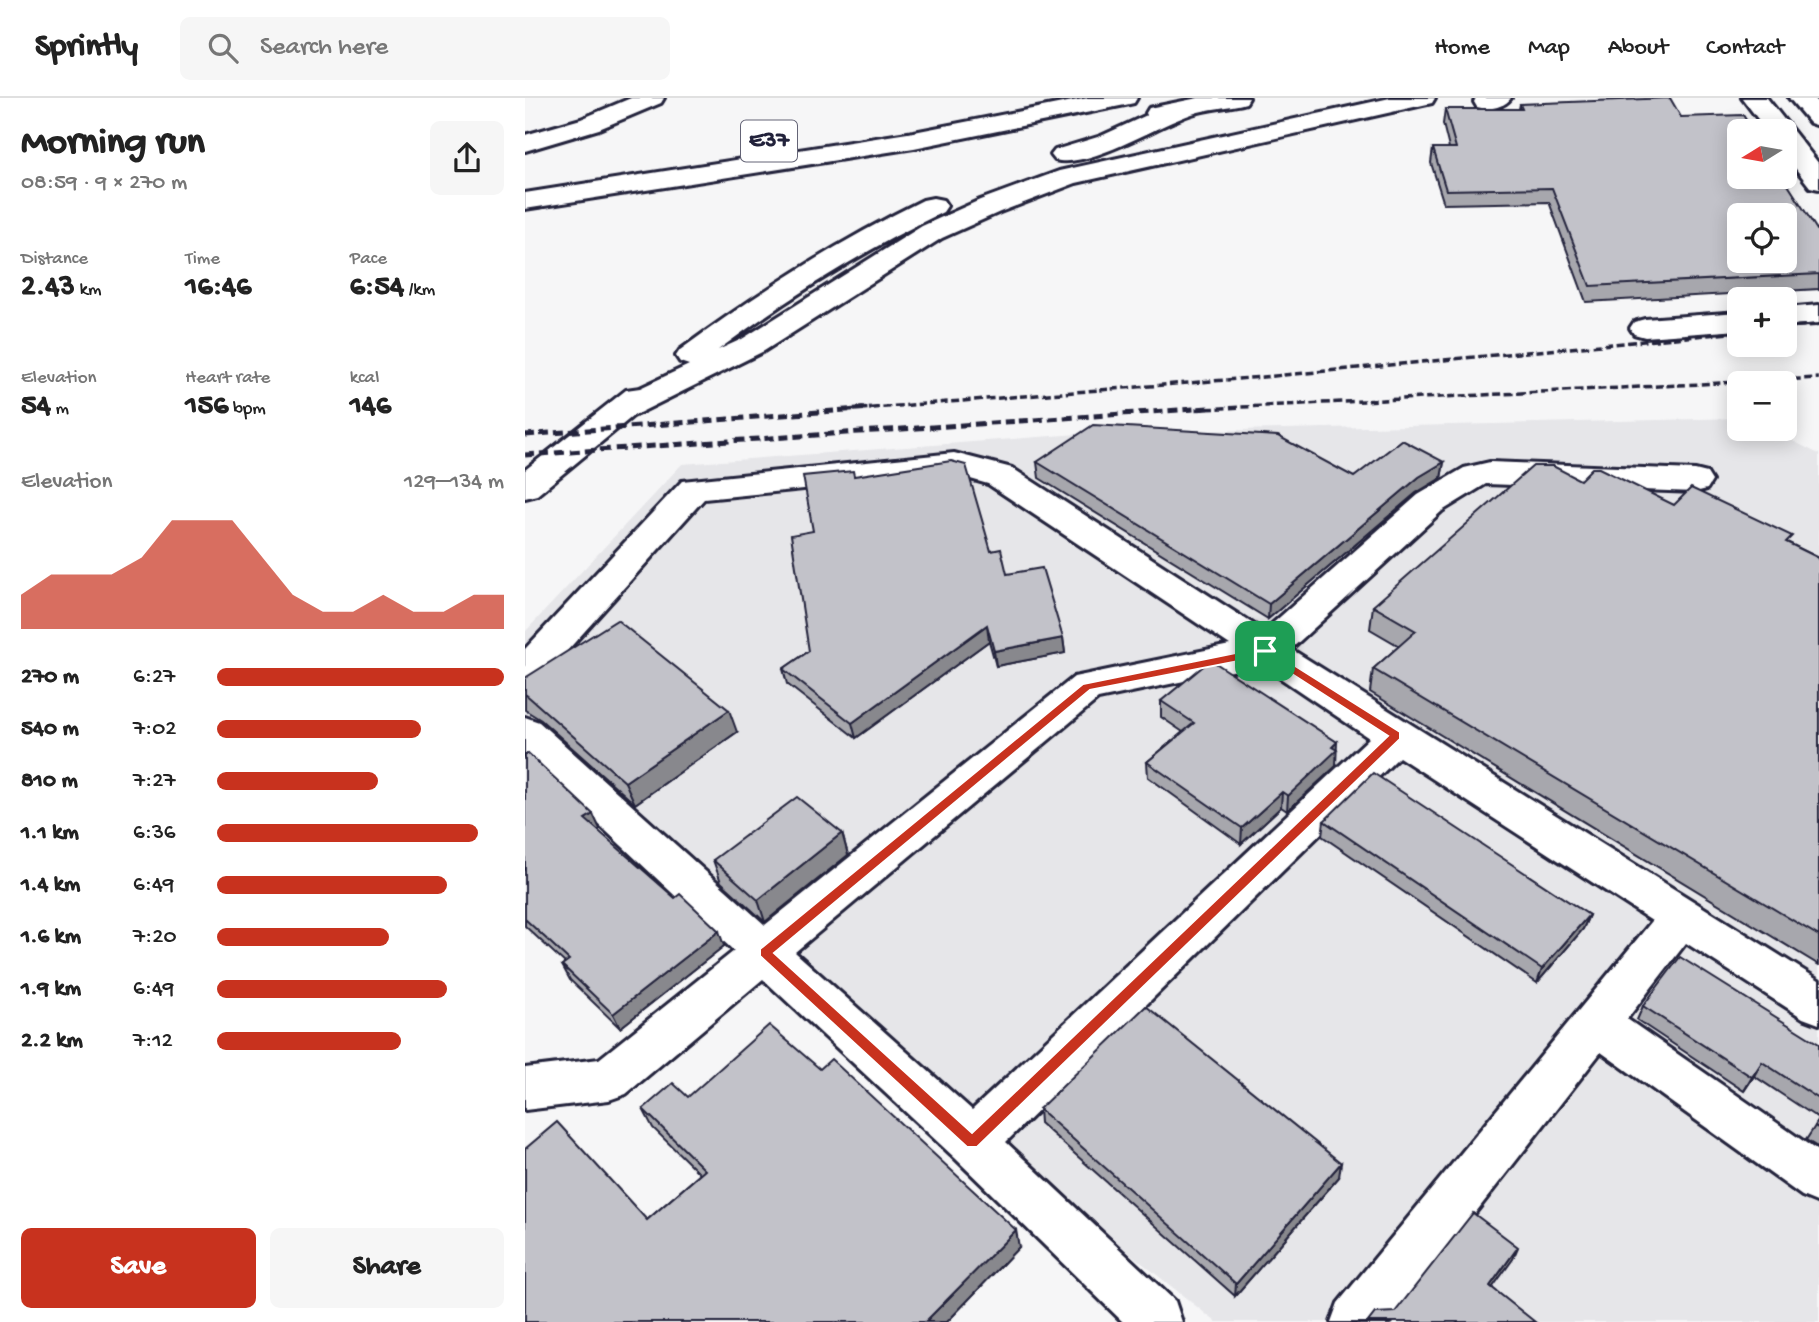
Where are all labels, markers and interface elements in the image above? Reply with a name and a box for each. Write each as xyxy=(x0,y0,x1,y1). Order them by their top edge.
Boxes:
search box xyxy=(180,17,670,80)
text: Sprintly xyxy=(35,29,138,67)
icon: search xyxy=(204,29,242,67)
text: Search here xyxy=(260,33,388,64)
text: Home xyxy=(1434,34,1490,63)
text: Map xyxy=(1528,34,1570,63)
text: About xyxy=(1608,34,1668,63)
text: Contact xyxy=(1706,34,1784,63)
north arrow xyxy=(1727,119,1797,189)
map controls xyxy=(1727,119,1797,441)
button: share xyxy=(430,121,504,195)
road number: E37 xyxy=(741,121,797,162)
text: Morning run xyxy=(21,122,205,166)
text: 08:59 · 9 × 270 m xyxy=(21,170,187,197)
button: locate xyxy=(1727,203,1797,273)
text: Distance xyxy=(21,248,88,271)
text: Time xyxy=(185,248,220,271)
text: Pace xyxy=(350,248,387,271)
text: 2.43 xyxy=(21,271,75,306)
text: 16:46 xyxy=(185,271,251,306)
text: 6:54 xyxy=(350,271,404,306)
text: km xyxy=(75,279,101,302)
text: /km xyxy=(404,279,435,302)
button: + xyxy=(1727,287,1797,357)
text: Elevation xyxy=(21,367,97,390)
text: Heart rate xyxy=(185,367,270,390)
text: kcal xyxy=(350,367,379,390)
button: − xyxy=(1727,371,1797,441)
text: 54 xyxy=(21,390,51,425)
text: 156 xyxy=(185,390,228,425)
text: 146 xyxy=(350,390,391,425)
text: m xyxy=(51,398,69,421)
text: bpm xyxy=(228,398,266,421)
text: Elevation xyxy=(21,469,112,496)
text: 129–134 m xyxy=(404,469,504,496)
pin xyxy=(1235,621,1295,681)
icon: arrive xyxy=(1246,632,1284,670)
text: 270 m xyxy=(21,664,79,691)
text: 6:27 xyxy=(133,664,175,691)
text: 540 m xyxy=(21,716,79,743)
text: 7:02 xyxy=(133,716,177,743)
text: 810 m xyxy=(21,768,78,795)
text: 7:27 xyxy=(133,768,175,795)
text: 1.1 km xyxy=(21,820,79,847)
text: 6:36 xyxy=(133,820,175,847)
text: 1.4 km xyxy=(21,872,80,899)
text: 6:49 xyxy=(133,872,174,899)
text: 1.6 km xyxy=(21,924,81,951)
text: 7:20 xyxy=(133,924,177,951)
text: 1.9 km xyxy=(21,976,81,1003)
text: 6:49 xyxy=(133,976,174,1003)
text: 2.2 km xyxy=(21,1028,83,1055)
text: 7:12 xyxy=(133,1028,173,1055)
button: Save xyxy=(21,1228,256,1308)
button: Share xyxy=(270,1228,504,1308)

